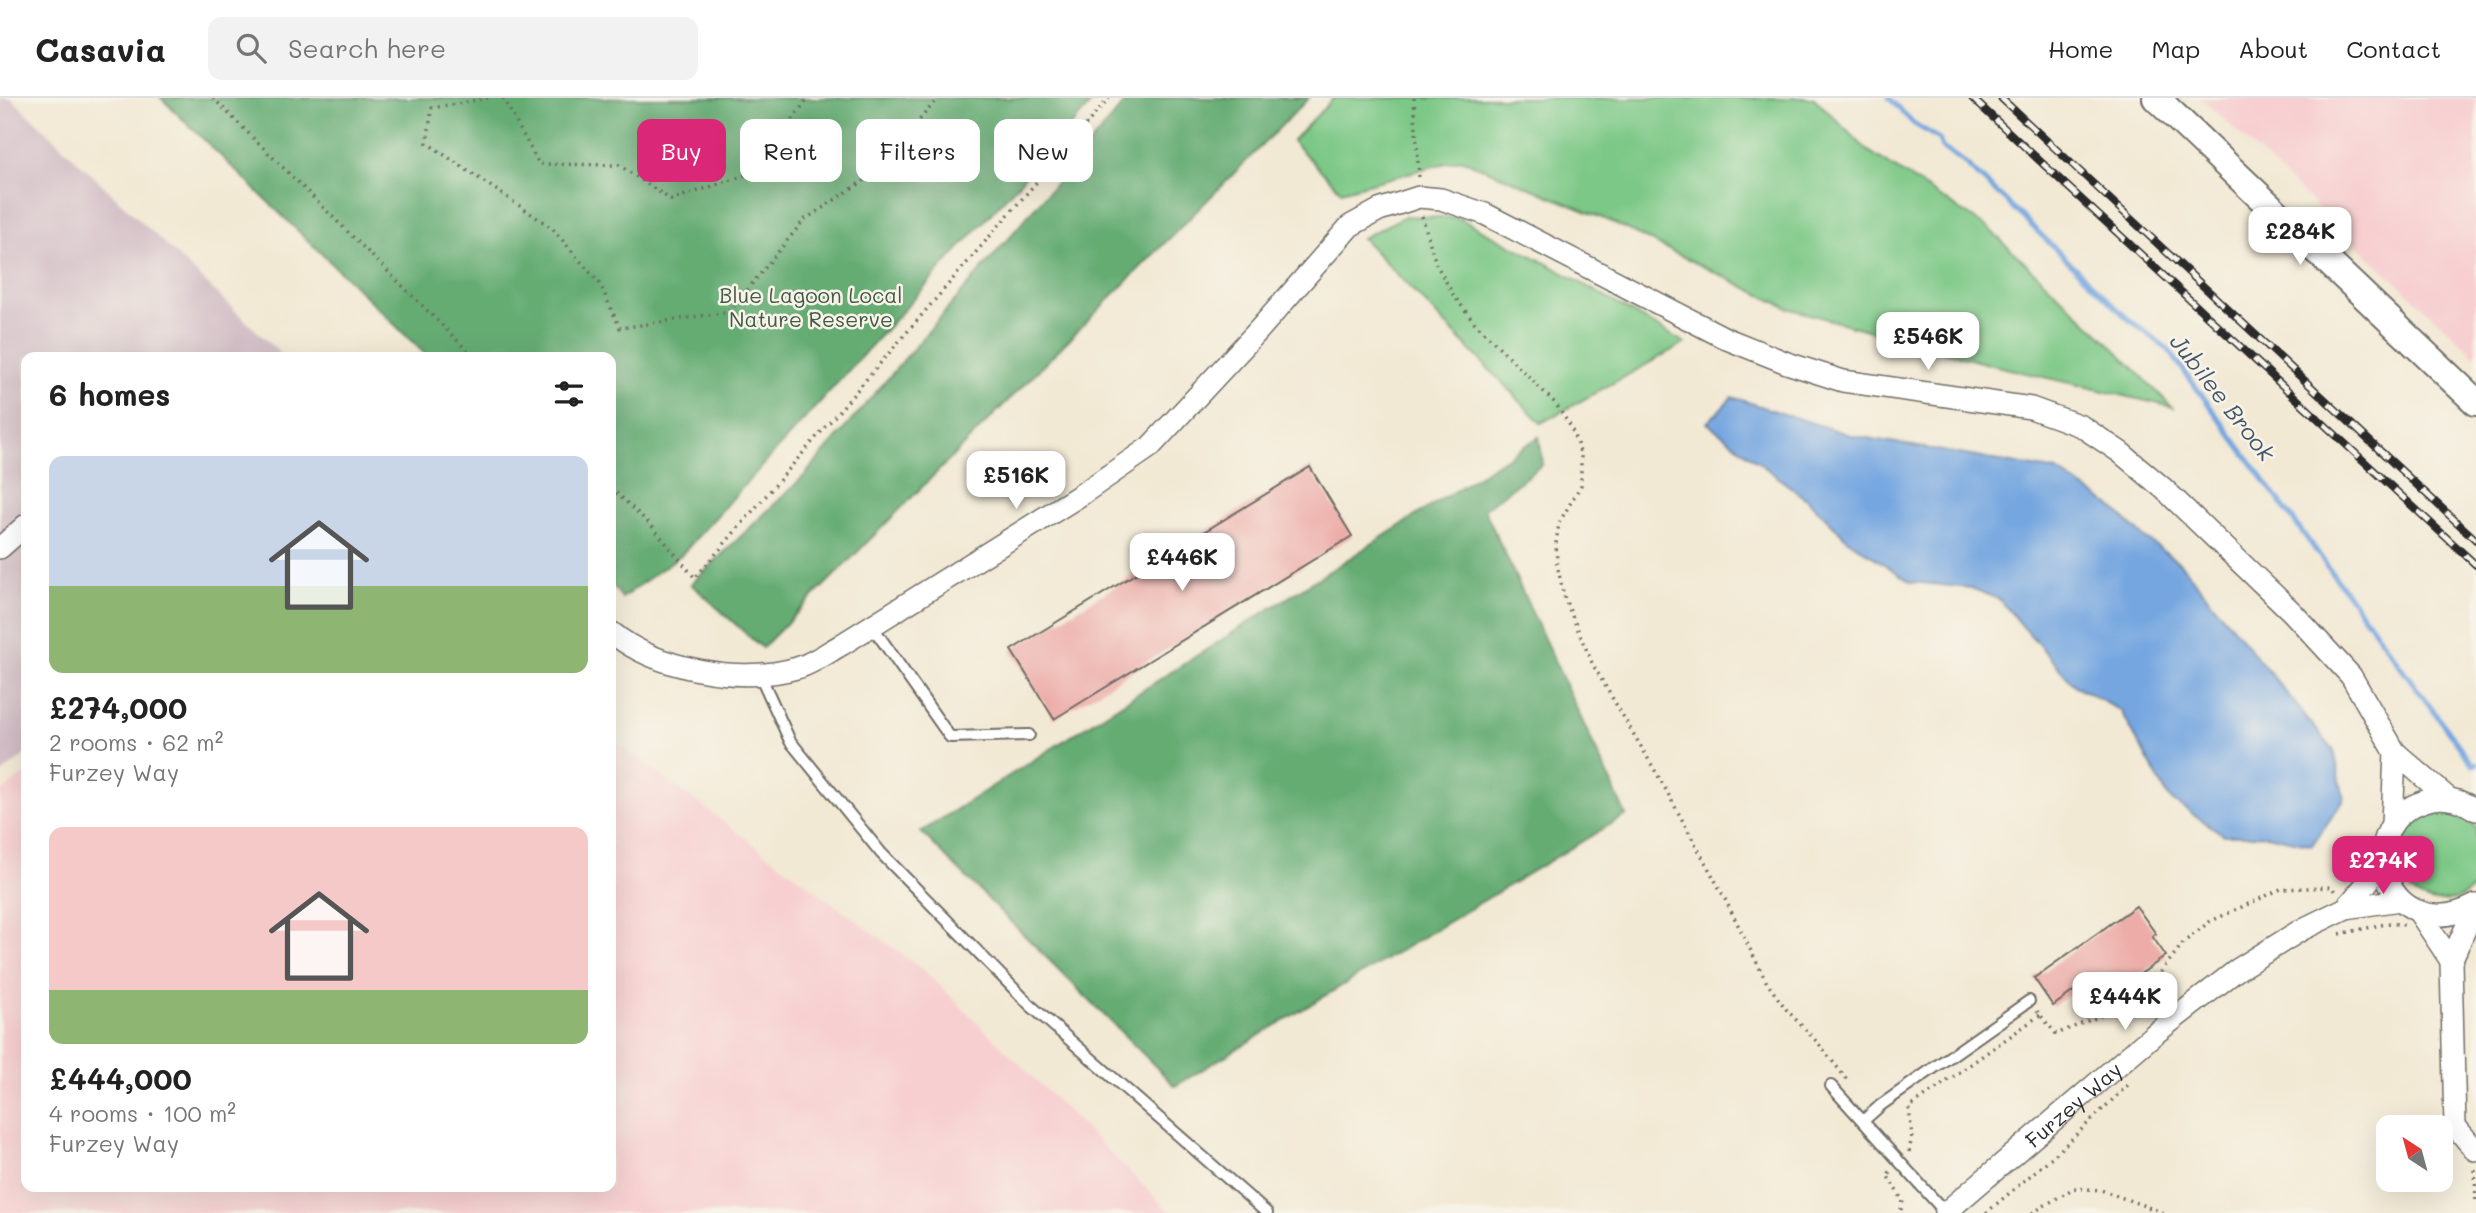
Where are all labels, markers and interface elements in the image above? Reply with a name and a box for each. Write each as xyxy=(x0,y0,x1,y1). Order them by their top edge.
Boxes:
search box xyxy=(208,17,698,80)
text: Casavia xyxy=(35,27,166,70)
icon: search xyxy=(232,29,270,67)
text: Search here xyxy=(288,31,446,65)
text: Home xyxy=(2048,33,2113,64)
text: Map xyxy=(2151,33,2200,64)
text: About xyxy=(2238,33,2308,64)
text: Contact xyxy=(2346,33,2441,64)
chip: Buy xyxy=(637,119,726,182)
chip: Rent xyxy=(740,119,842,182)
chip: Filters xyxy=(856,119,980,182)
chip: New xyxy=(994,119,1093,182)
pin: £284K xyxy=(2251,208,2349,267)
text: £284K xyxy=(2264,215,2336,245)
park label: Blue Lagoon Local Nature Reserve xyxy=(719,281,903,332)
pin: £546K xyxy=(1879,313,1977,372)
text: £546K xyxy=(1892,320,1964,350)
water label: Jubilee Brook xyxy=(2164,327,2283,467)
text: 6 homes xyxy=(49,374,170,414)
icon: filters xyxy=(550,375,588,413)
pin: £516K xyxy=(967,452,1065,511)
text: £516K xyxy=(983,459,1049,489)
icon: home xyxy=(256,502,382,628)
pin: £446K xyxy=(1133,533,1231,593)
text: £446K xyxy=(1146,541,1218,571)
text: £274,000 xyxy=(49,687,187,727)
text: 2 rooms · 62 m² xyxy=(49,727,223,757)
text: Furzey Way xyxy=(49,757,179,787)
pin: £274K xyxy=(2334,836,2432,896)
text: £274K xyxy=(2348,844,2418,874)
icon: home xyxy=(256,873,382,999)
pin: £444K xyxy=(2076,972,2174,1032)
text: £444K xyxy=(2088,980,2162,1010)
street label: Furzey Way xyxy=(2019,1055,2127,1153)
text: £444,000 xyxy=(49,1058,192,1098)
text: 4 rooms · 100 m² xyxy=(49,1098,236,1128)
north arrow xyxy=(2376,1115,2454,1192)
map controls xyxy=(2376,1115,2453,1192)
text: Furzey Way xyxy=(49,1128,179,1158)

